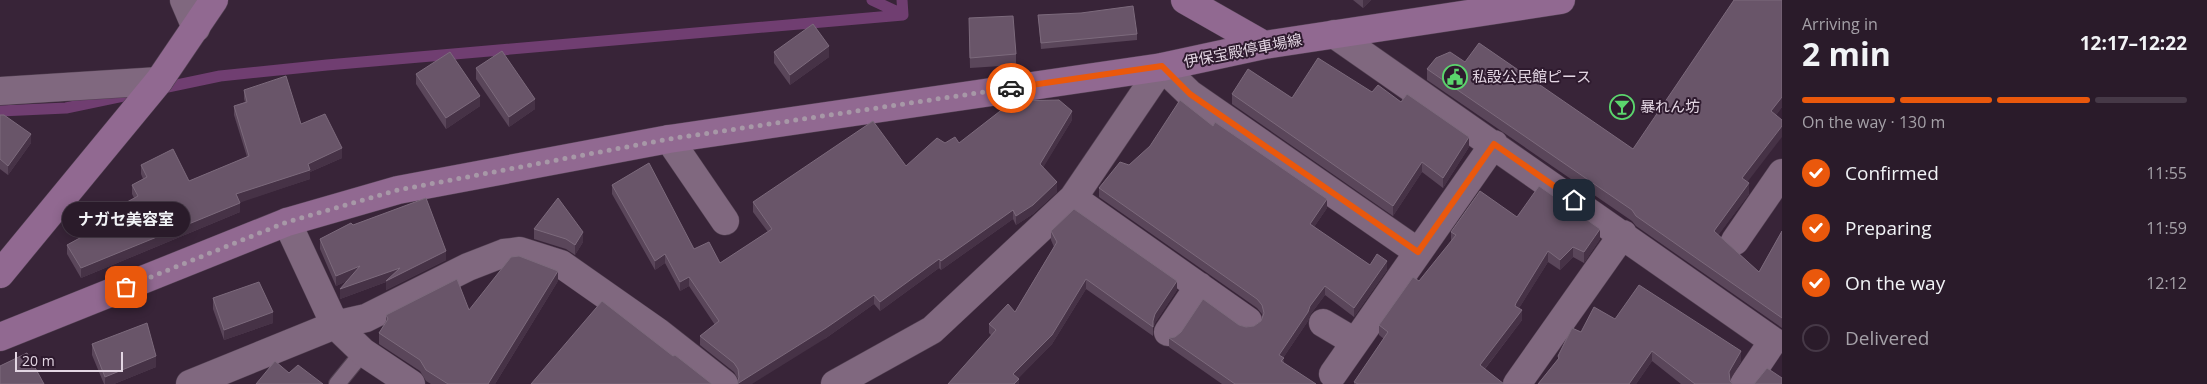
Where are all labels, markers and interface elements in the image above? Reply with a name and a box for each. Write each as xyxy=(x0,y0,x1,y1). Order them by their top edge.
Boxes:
text: Arriving in xyxy=(1802,13,1878,35)
street label: 伊保宝殿停車場線 xyxy=(1182,29,1304,71)
text: 12:17–12:22 xyxy=(2080,30,2187,56)
text: 2 min xyxy=(1802,32,1891,75)
courier xyxy=(986,63,1036,113)
public building icon: 私設公民館ピース xyxy=(1442,64,1468,90)
place label: 私設公民館ピース xyxy=(1472,66,1591,86)
icon: car xyxy=(997,74,1025,102)
bar icon: 暴れん坊 xyxy=(1609,94,1635,120)
place label: 暴れん坊 xyxy=(1640,96,1700,116)
text: On the way · 130 m xyxy=(1802,111,1945,133)
icon: check xyxy=(1802,159,1830,187)
text: Confirmed xyxy=(1845,160,1939,186)
text: 11:55 xyxy=(2146,162,2187,184)
pin xyxy=(1553,179,1595,221)
icon: home xyxy=(1560,186,1588,214)
callout: ナガセ美容室 xyxy=(62,202,190,237)
text: ナガセ美容室 xyxy=(78,208,174,230)
icon: check xyxy=(1802,214,1830,242)
text: Preparing xyxy=(1845,215,1932,241)
text: 11:59 xyxy=(2146,217,2187,239)
pin xyxy=(105,266,147,308)
icon: check xyxy=(1802,269,1830,297)
text: On the way xyxy=(1845,270,1945,296)
text: 12:12 xyxy=(2146,272,2187,294)
icon: bag xyxy=(112,273,140,301)
text: Delivered xyxy=(1845,325,1929,351)
scale bar xyxy=(15,349,122,372)
text: 20 m xyxy=(22,351,55,370)

